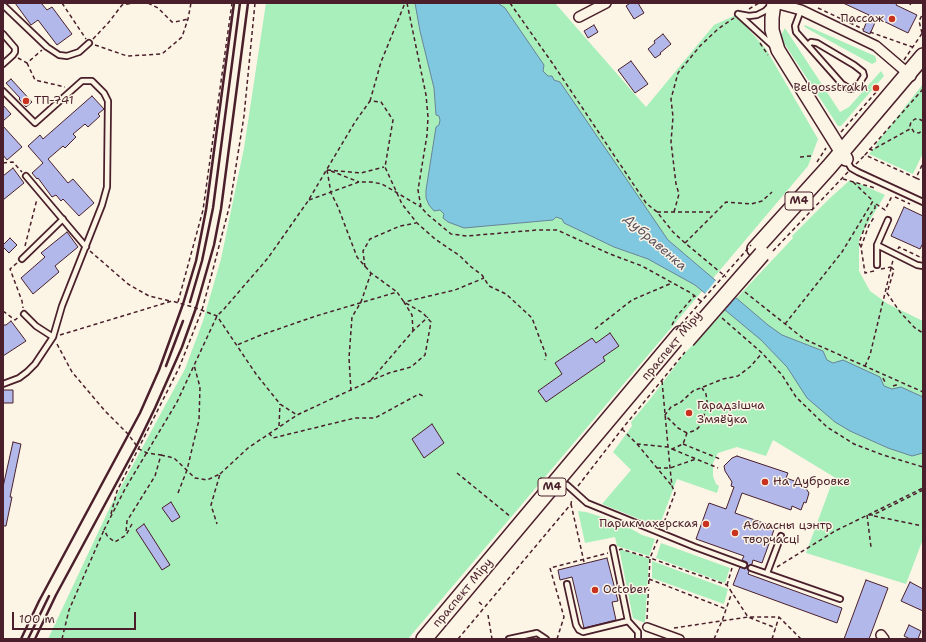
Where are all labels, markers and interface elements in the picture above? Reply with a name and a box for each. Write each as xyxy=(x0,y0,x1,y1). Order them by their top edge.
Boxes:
place label: Пассаж xyxy=(841,12,884,26)
marker: Пассаж xyxy=(887,14,897,24)
place label: Belgosstrakh xyxy=(794,81,868,95)
marker: Belgosstrakh xyxy=(871,83,881,93)
place label: ТП-741 xyxy=(34,94,74,108)
marker: ТП-741 xyxy=(21,96,31,106)
road number: М4 xyxy=(785,192,813,210)
water label: Дубравенка xyxy=(621,212,689,274)
street label: праспект Міру xyxy=(639,309,705,383)
place label: Гарадзішча Змяёўка xyxy=(697,399,765,427)
marker: Гарадзішча Змяёўка xyxy=(684,408,694,418)
place label: На Дубровке xyxy=(773,475,850,489)
marker: На Дубровке xyxy=(760,477,770,487)
road number: М4 xyxy=(538,478,566,496)
place label: Парикмахерская xyxy=(599,517,698,531)
marker: Парикмахерская xyxy=(701,519,711,529)
place label: Абласны цэнтр творчасці xyxy=(743,519,832,547)
marker: Абласны цэнтр творчасці xyxy=(730,528,740,538)
street label: праспект Міру xyxy=(430,556,496,630)
place label: October xyxy=(603,583,649,597)
marker: October xyxy=(590,585,600,595)
scale bar xyxy=(14,604,138,630)
text: 100 m xyxy=(19,611,55,627)

